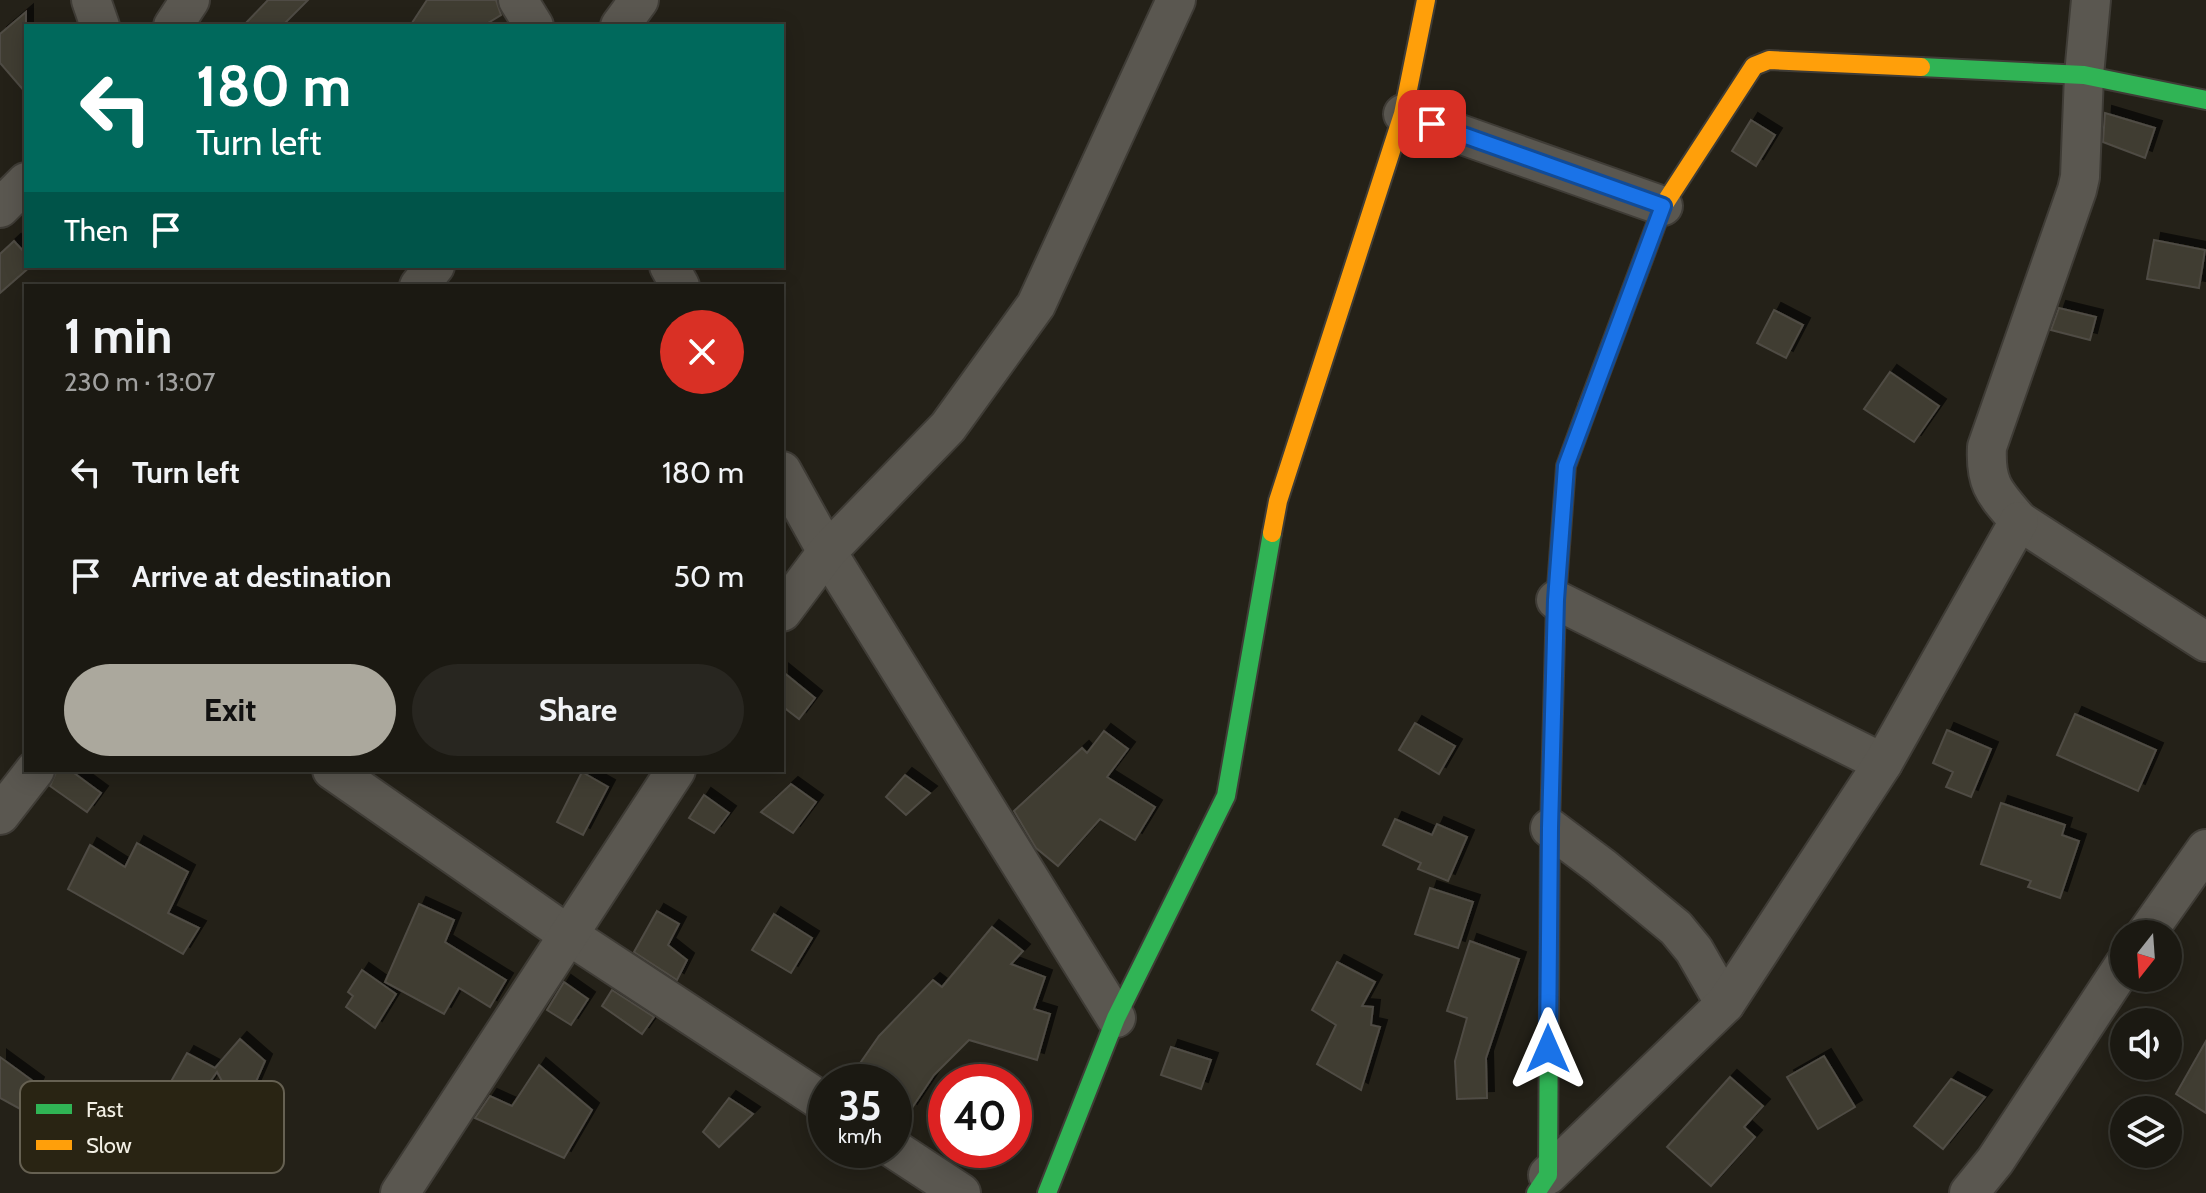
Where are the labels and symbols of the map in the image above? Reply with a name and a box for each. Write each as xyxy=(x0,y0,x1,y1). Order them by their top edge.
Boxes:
pin xyxy=(1398,90,1466,158)
north arrow xyxy=(2110,920,2182,992)
position arrow xyxy=(1506,1007,1590,1091)
speed limit sign: 40 xyxy=(928,1064,1032,1168)
legend xyxy=(20,1081,284,1173)
text: Fast xyxy=(86,1096,124,1123)
text: Slow xyxy=(86,1132,132,1159)

